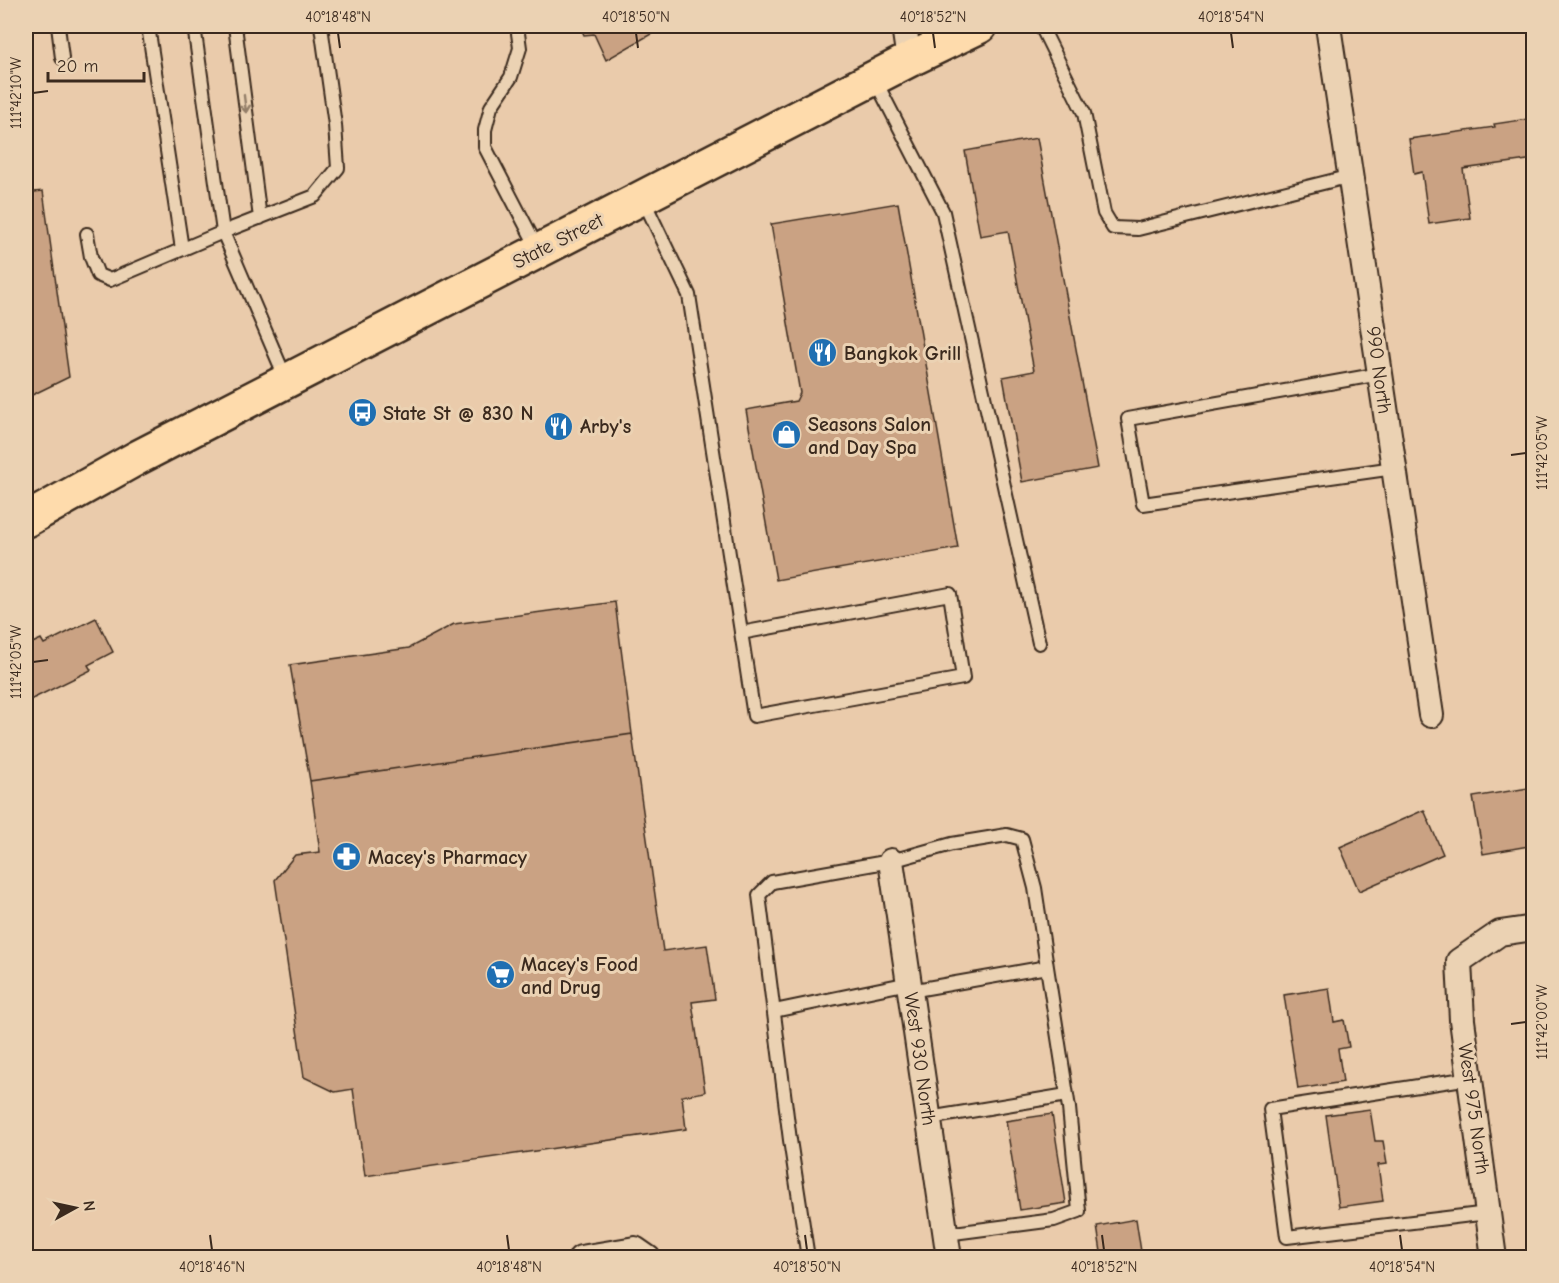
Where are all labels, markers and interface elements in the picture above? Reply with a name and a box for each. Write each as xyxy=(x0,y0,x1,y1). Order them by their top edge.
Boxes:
text: 40°18'48"N xyxy=(305,8,371,26)
text: 40°18'50"N xyxy=(602,8,670,26)
text: 40°18'52"N xyxy=(900,8,966,26)
text: 40°18'54"N xyxy=(1198,8,1264,26)
scale bar xyxy=(48,45,144,83)
text: 20 m xyxy=(57,56,98,77)
text: 111°42'10"W xyxy=(7,57,25,129)
one-way arrow xyxy=(240,94,251,114)
street label: State Street xyxy=(509,208,608,274)
street label: 990 North xyxy=(1361,325,1397,415)
restaurant icon: Bangkok Grill xyxy=(807,337,839,369)
place label: Bangkok Grill xyxy=(844,342,961,365)
bus stop icon: State St @ 830 N xyxy=(346,397,378,429)
place label: State St @ 830 N xyxy=(383,402,534,425)
restaurant icon: Arby's xyxy=(543,410,575,442)
place label: Seasons Salon and Day Spa xyxy=(808,413,931,459)
place label: Arby's xyxy=(580,415,631,438)
text: 111°42'05"W xyxy=(1533,416,1551,490)
shop icon: Seasons Salon and Day Spa xyxy=(771,419,803,451)
text: 111°42'05"W xyxy=(7,625,25,699)
pharmacy icon: Macey's Pharmacy xyxy=(331,841,363,873)
place label: Macey's Pharmacy xyxy=(368,846,528,869)
place label: Macey's Food and Drug xyxy=(521,953,638,999)
supermarket icon: Macey's Food and Drug xyxy=(484,959,516,991)
text: 111°42'00"W xyxy=(1533,985,1551,1059)
street label: West 930 North xyxy=(899,991,941,1127)
street label: West 975 North xyxy=(1453,1042,1495,1176)
north arrow xyxy=(45,1178,105,1238)
text: N xyxy=(79,1200,99,1212)
text: 40°18'46"N xyxy=(179,1258,245,1276)
text: 40°18'48"N xyxy=(476,1258,542,1276)
text: 40°18'50"N xyxy=(773,1258,841,1276)
text: 40°18'52"N xyxy=(1071,1258,1137,1276)
text: 40°18'54"N xyxy=(1369,1258,1435,1276)

